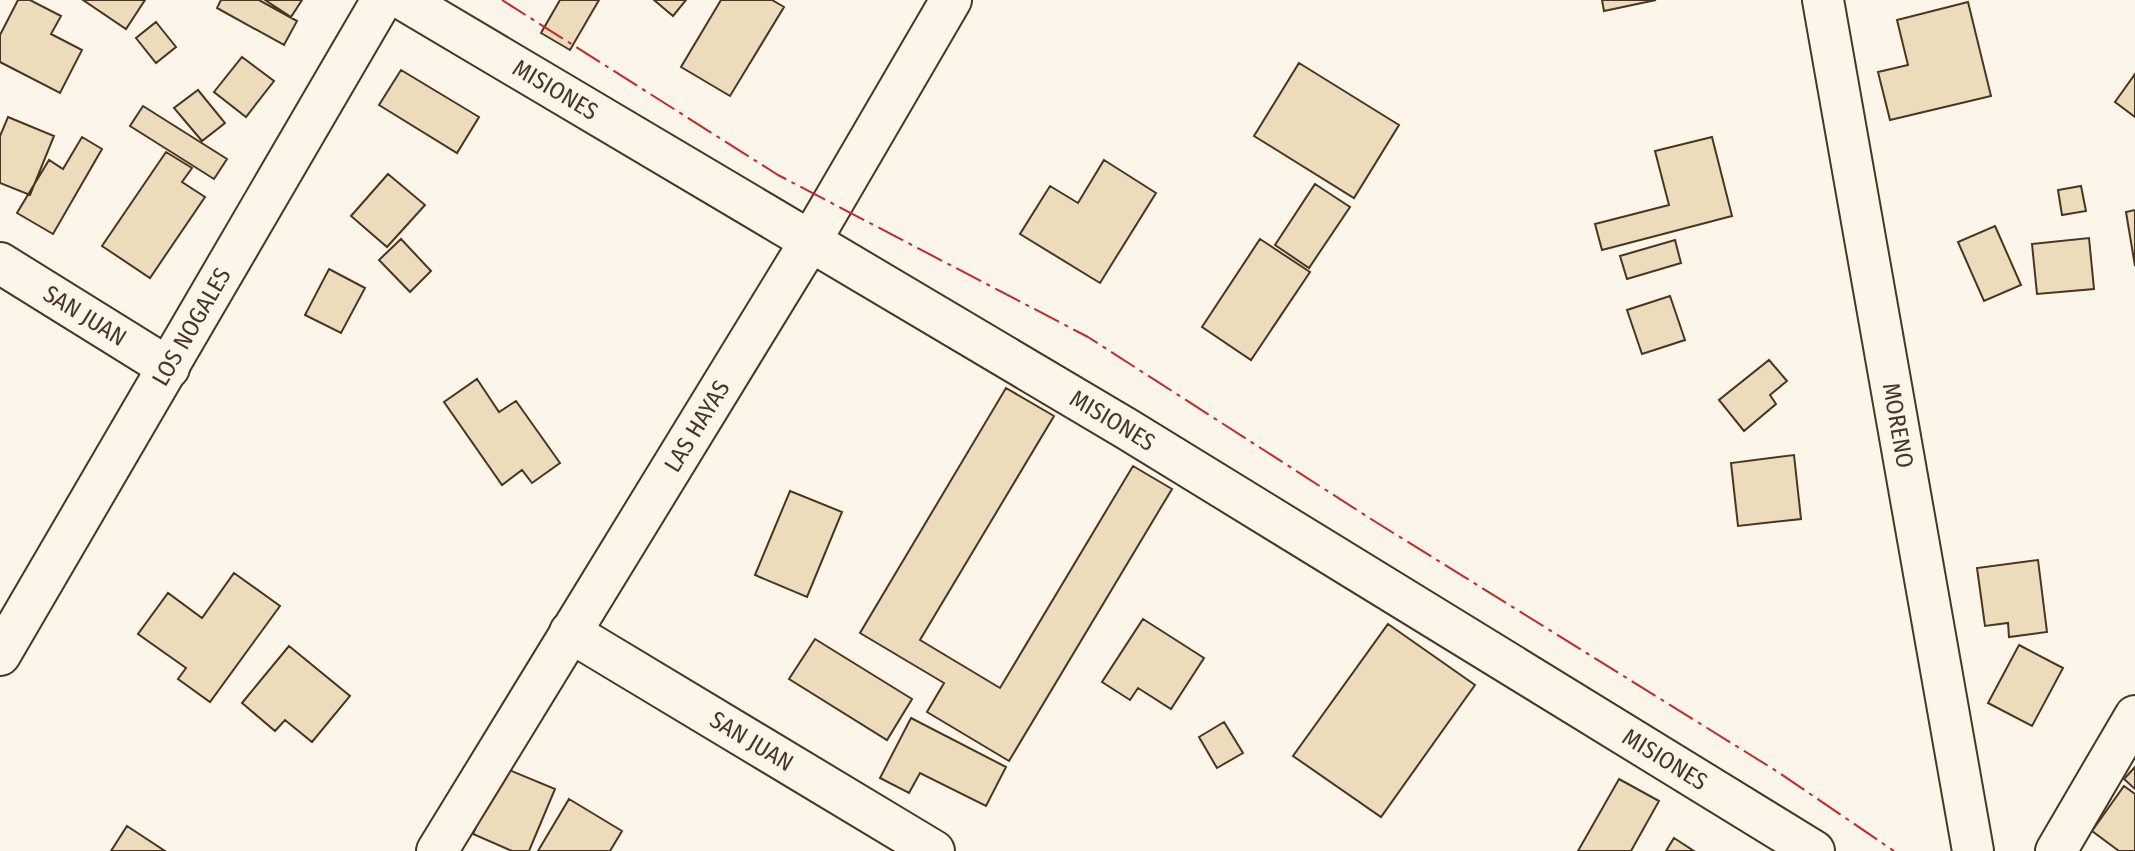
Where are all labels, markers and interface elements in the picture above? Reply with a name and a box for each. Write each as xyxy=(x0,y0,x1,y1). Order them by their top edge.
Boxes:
street label: MISIONES xyxy=(508,54,603,126)
street label: LOS NOGALES xyxy=(146,263,237,391)
street label: SAN JUAN xyxy=(38,280,132,352)
street label: LAS HAYAS xyxy=(658,375,736,477)
street label: MORENO xyxy=(1877,381,1919,470)
street label: MISIONES xyxy=(1065,384,1160,457)
street label: SAN JUAN xyxy=(705,706,798,777)
street label: MISIONES xyxy=(1617,723,1712,796)

